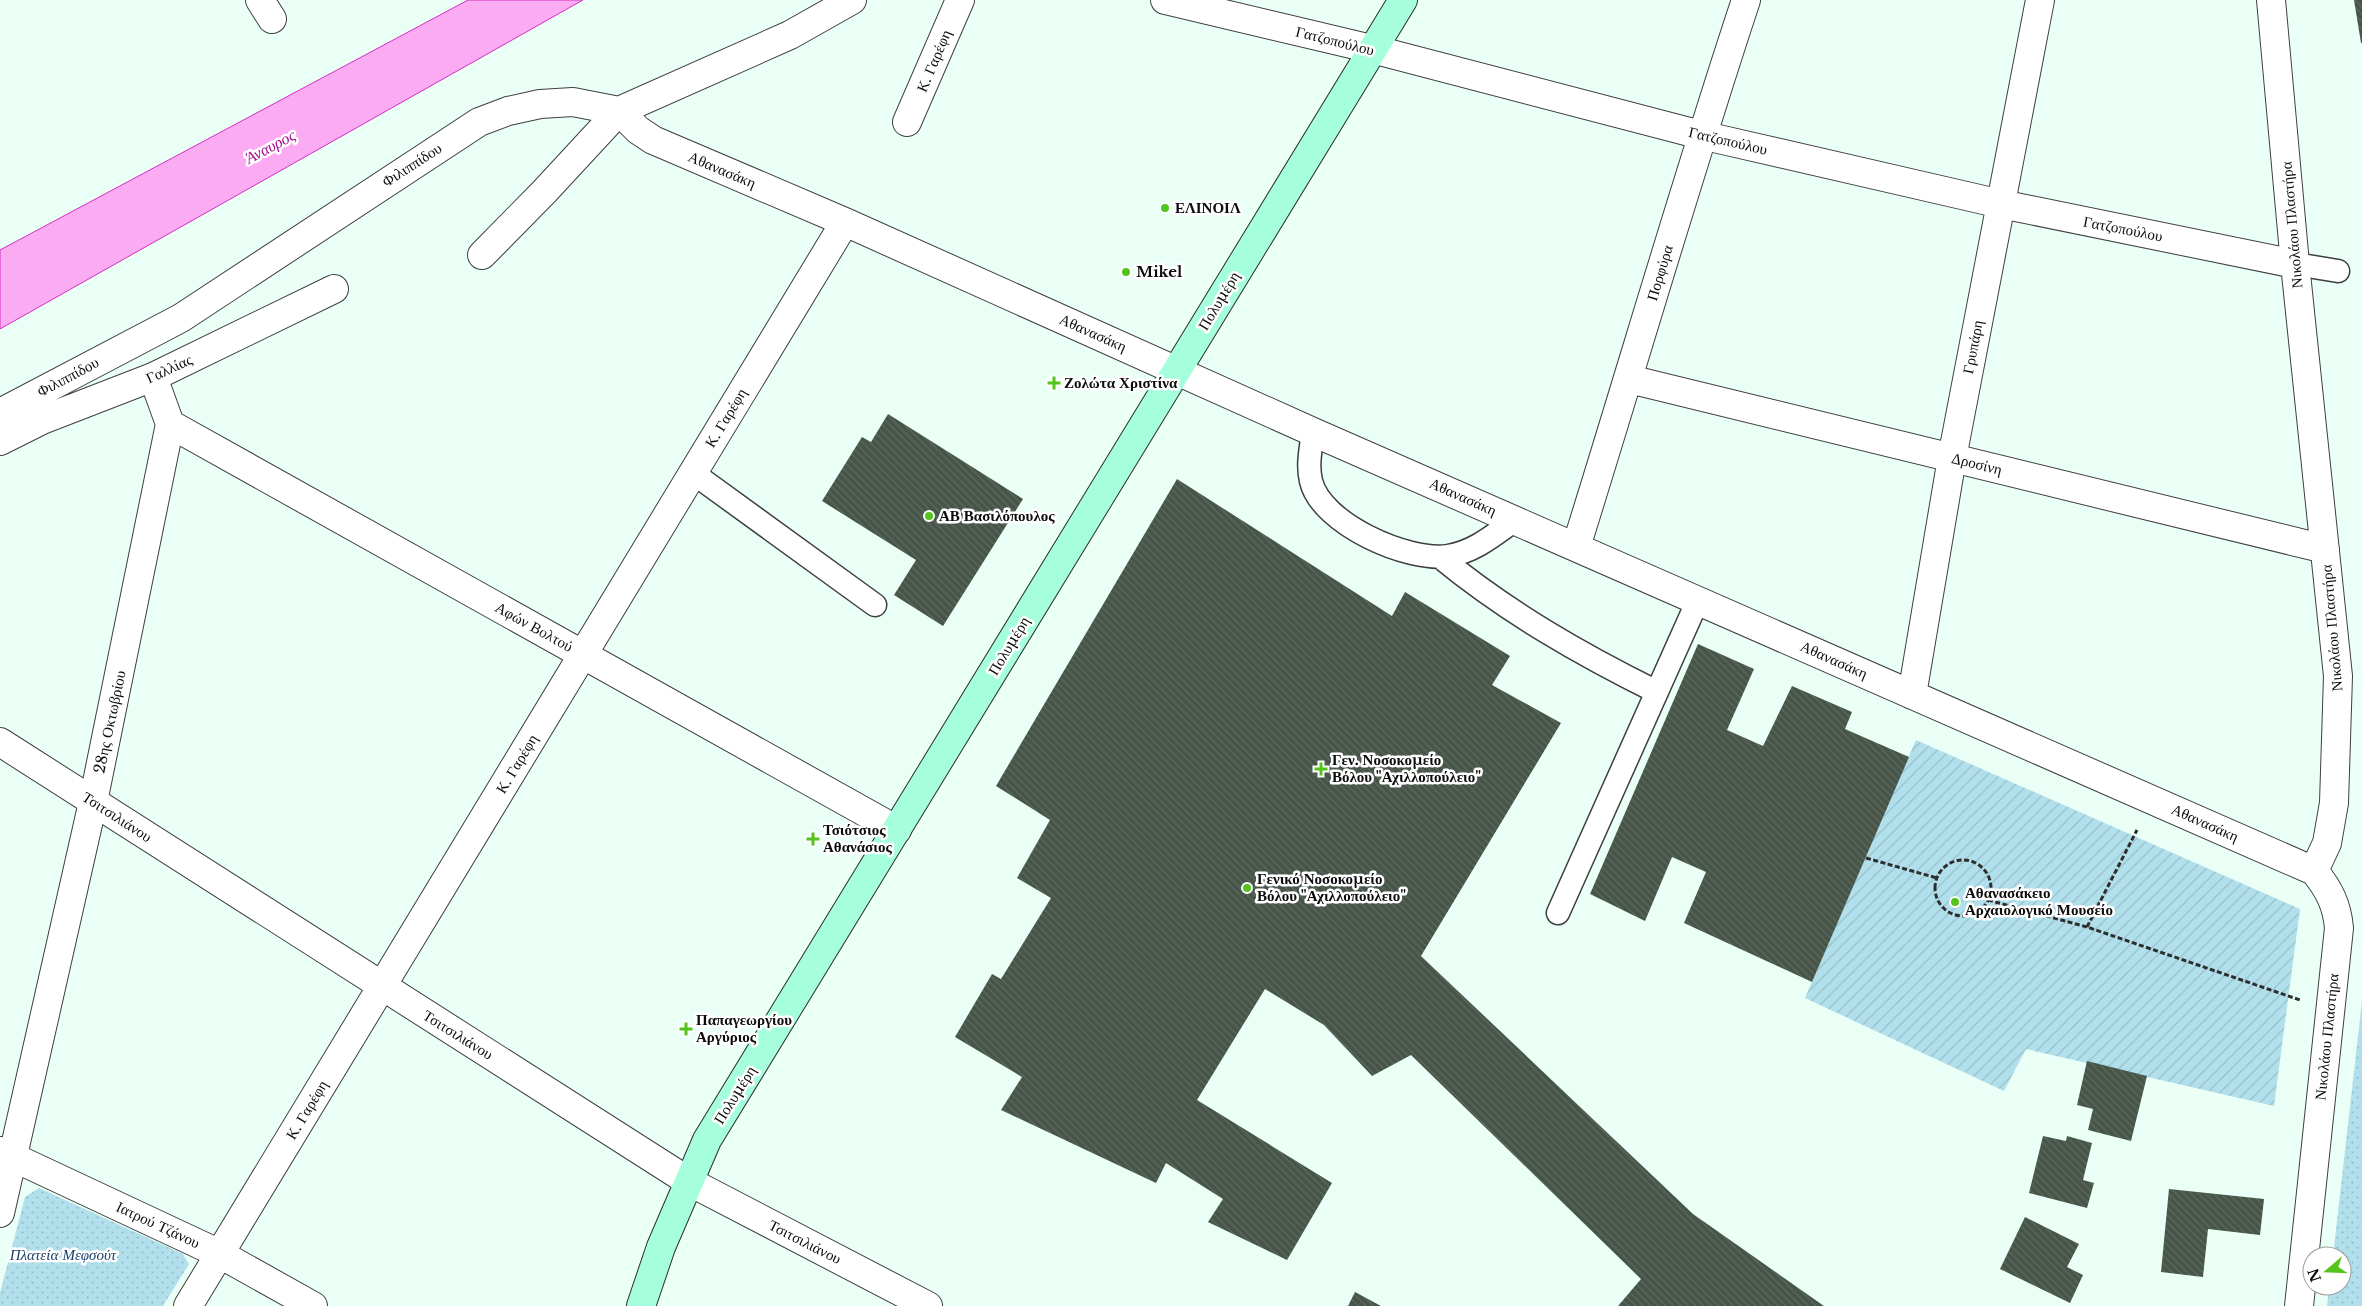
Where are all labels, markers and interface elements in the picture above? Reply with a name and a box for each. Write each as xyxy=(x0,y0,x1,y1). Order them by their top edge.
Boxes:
street label: Γατζοπούλου xyxy=(1294,22,1376,59)
street label: Κ. Γαρέφη xyxy=(912,27,955,95)
street label: Γατζοπούλου xyxy=(1687,122,1769,159)
water label: Άναυρος xyxy=(241,124,299,168)
street label: Φιλιππίδου xyxy=(378,138,445,191)
street label: Αθανασάκη xyxy=(685,147,759,192)
street label: Νικολάου Πλαστήρα xyxy=(2276,161,2307,289)
place label: ΕΛΙΝΟΙΛ xyxy=(1175,198,1241,217)
marker: ΕΛΙΝΟΙΛ xyxy=(1159,202,1171,214)
street label: Γατζοπούλου xyxy=(2082,212,2164,246)
street label: Πορφύρα xyxy=(1642,243,1677,303)
place label: Mikel xyxy=(1136,262,1183,281)
marker: Mikel xyxy=(1120,266,1132,278)
street label: Πολυμέρη xyxy=(1194,268,1244,334)
street label: Αθανασάκη xyxy=(1057,309,1130,356)
street label: Γρυπάρη xyxy=(1958,318,1987,375)
street label: Γαλλίας xyxy=(143,350,195,387)
street label: Φιλιππίδου xyxy=(34,352,102,401)
place label: Ζολώτα Χριστίνα xyxy=(1064,373,1178,392)
marker: Ζολώτα Χριστίνα xyxy=(1048,377,1060,389)
street label: Κ. Γαρέφη xyxy=(700,384,751,451)
street label: Δροσίνη xyxy=(1950,448,2004,479)
street label: Αθανασάκη xyxy=(1427,473,1500,520)
place label: ΑΒ Βασιλόπουλος xyxy=(939,506,1055,525)
marker: ΑΒ Βασιλόπουλος xyxy=(923,510,935,522)
street label: Νικολάου Πλαστήρα xyxy=(2316,564,2347,692)
street label: Αφών Βολτού xyxy=(492,597,577,656)
street label: Πολυμέρη xyxy=(984,613,1034,679)
street label: Αθανασάκη xyxy=(1798,636,1871,683)
street label: 28ης Οκτωβρίου xyxy=(89,669,130,775)
street label: Κ. Γαρέφη xyxy=(491,730,542,797)
place label: Γεν. Νοσοκομείο Βόλου "Αχιλλοπούλειο" xyxy=(1332,750,1481,786)
marker: Γεν. Νοσοκομείο Βόλου "Αχιλλοπούλειο" xyxy=(1314,762,1328,776)
street label: Τσιτσιλιάνου xyxy=(79,787,156,846)
street label: Αθανασάκη xyxy=(2169,799,2242,846)
place label: Τσιότσιος Αθανάσιος xyxy=(823,820,892,856)
marker: Τσιότσιος Αθανάσιος xyxy=(807,833,819,845)
place label: Γενικό Νοσοκομείο Βόλου "Αχιλλοπούλειο" xyxy=(1257,869,1406,905)
marker: Γενικό Νοσοκομείο Βόλου "Αχιλλοπούλειο" xyxy=(1241,882,1253,894)
place label: Αθανασάκειο Αρχαιολογικό Μουσείο xyxy=(1965,883,2113,919)
marker: Αθανασάκειο Αρχαιολογικό Μουσείο xyxy=(1949,896,1961,908)
street label: Νικολάου Πλαστήρα xyxy=(2310,973,2343,1101)
street label: Τσιτσιλιάνου xyxy=(420,1006,497,1064)
place label: Παπαγεωργίου Αργύριος xyxy=(696,1010,792,1046)
marker: Παπαγεωργίου Αργύριος xyxy=(680,1023,692,1035)
street label: Πολυμέρη xyxy=(709,1062,760,1127)
street label: Κ. Γαρέφη xyxy=(281,1076,332,1143)
street label: Ιατρού Τζάνου xyxy=(113,1197,203,1252)
street label: Τσιτσιλιάνου xyxy=(766,1215,845,1268)
park label: Πλατεία Μεφσούτ xyxy=(9,1245,117,1264)
north arrow xyxy=(2302,1246,2352,1296)
text: N xyxy=(2304,1266,2325,1284)

